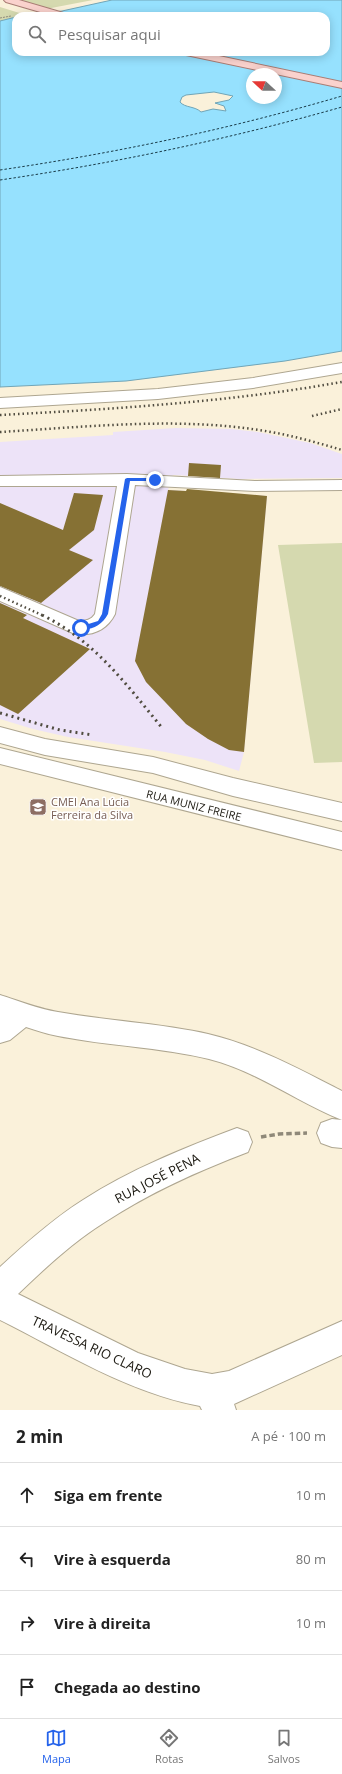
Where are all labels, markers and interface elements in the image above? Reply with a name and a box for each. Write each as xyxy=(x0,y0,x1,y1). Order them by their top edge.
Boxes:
search box xyxy=(12,12,330,56)
icon: search xyxy=(26,23,48,45)
text: Pesquisar aqui xyxy=(58,24,161,44)
north arrow xyxy=(246,68,282,104)
route end xyxy=(146,471,164,489)
route start xyxy=(72,619,90,637)
street label: RUA MUNIZ FREIRE xyxy=(145,786,243,824)
place label: CMEI Ana Lúcia Ferreira da Silva xyxy=(51,794,133,822)
school or university icon: CMEI Ana Lúcia Ferreira da Silva xyxy=(28,797,48,817)
street label: RUA JOSÉ PENA xyxy=(111,1148,203,1207)
street label: TRAVESSA RIO CLARO xyxy=(29,1311,155,1383)
text: 2 min xyxy=(16,1425,63,1448)
text: A pé · 100 m xyxy=(251,1427,326,1445)
icon: ahead xyxy=(16,1484,38,1506)
text: Siga em frente xyxy=(54,1485,162,1505)
text: 10 m xyxy=(296,1486,326,1504)
icon: left xyxy=(16,1548,38,1570)
text: Vire à esquerda xyxy=(54,1549,171,1569)
text: 80 m xyxy=(296,1550,326,1568)
icon: right xyxy=(16,1612,38,1634)
text: Vire à direita xyxy=(54,1613,151,1633)
text: 10 m xyxy=(296,1614,326,1632)
icon: arrive xyxy=(16,1676,38,1698)
text: Chegada ao destino xyxy=(54,1677,201,1697)
tab: Mapa xyxy=(42,1727,71,1766)
tab: Rotas xyxy=(155,1727,184,1766)
tab: Salvos xyxy=(268,1727,300,1766)

